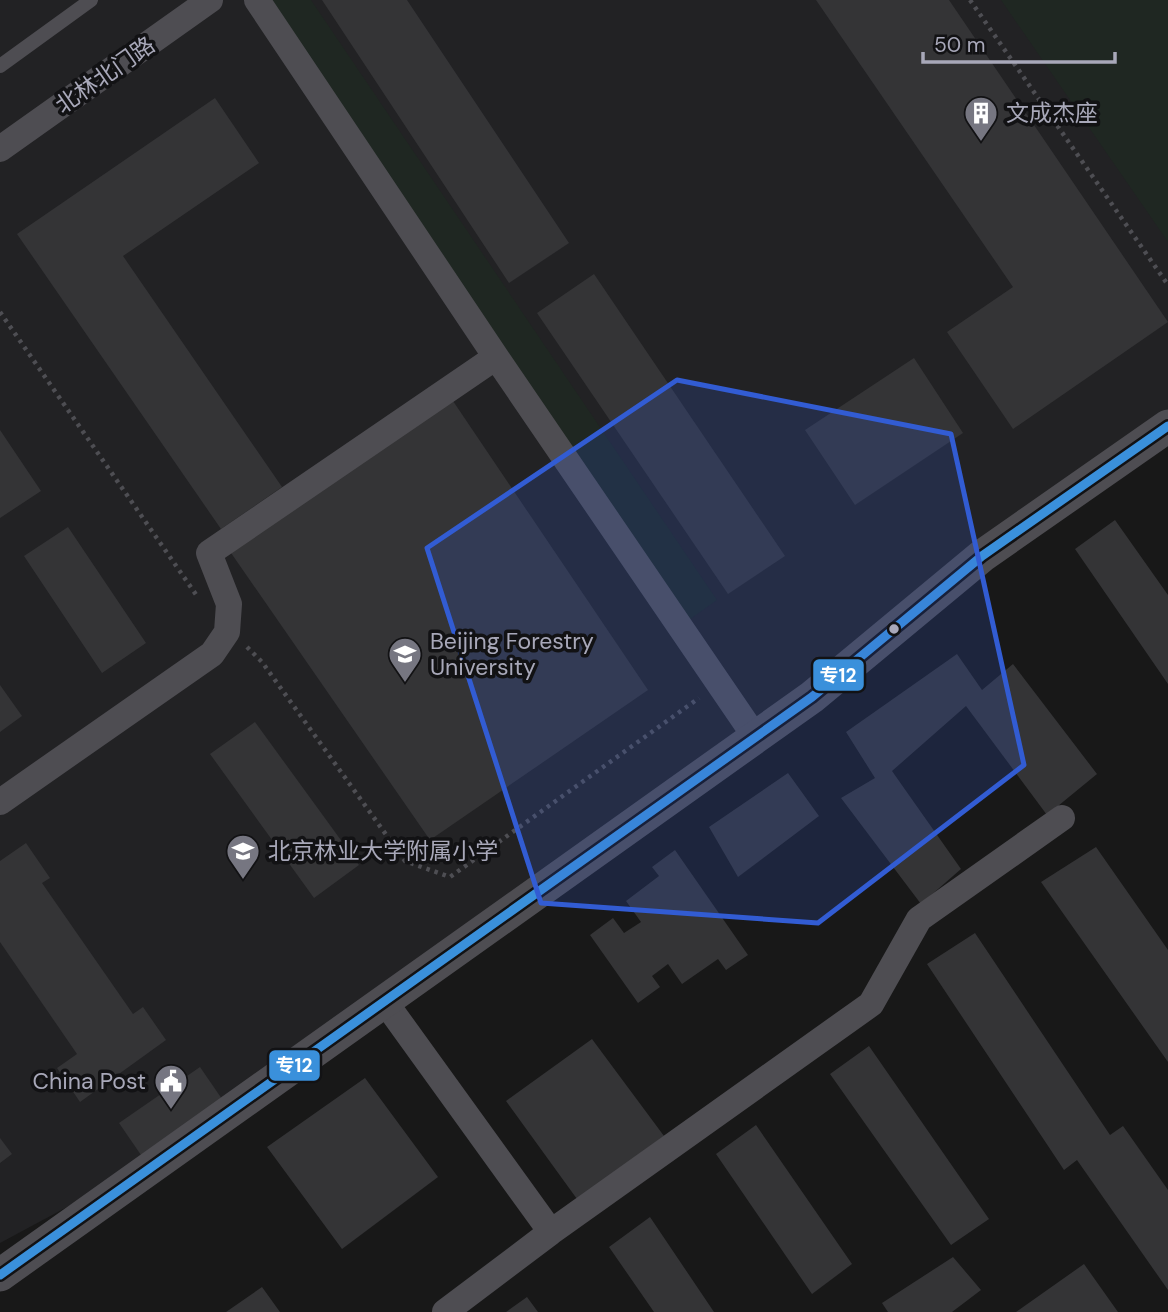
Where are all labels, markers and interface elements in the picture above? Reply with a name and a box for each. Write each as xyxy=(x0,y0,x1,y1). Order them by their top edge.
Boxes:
scale bar xyxy=(923,21,1116,65)
street label: 北林北门路 xyxy=(49,30,161,120)
text: 50 m xyxy=(934,31,985,59)
building icon: 文成杰座 xyxy=(962,94,1000,143)
place label: 文成杰座 xyxy=(1006,98,1098,128)
unlabelled marker xyxy=(887,622,901,636)
place label: Beijing Forestry University xyxy=(430,626,594,682)
school or university icon: Beijing Forestry University xyxy=(386,635,424,684)
line badge: 专12 xyxy=(812,658,865,692)
text: 专12 xyxy=(820,663,856,688)
school or university icon: 北京林业大学附属小学 xyxy=(224,832,262,881)
place label: 北京林业大学附属小学 xyxy=(268,836,498,866)
line badge: 专12 xyxy=(268,1049,321,1082)
text: 专12 xyxy=(276,1053,312,1078)
public building icon: China Post xyxy=(152,1062,190,1111)
place label: China Post xyxy=(33,1066,146,1096)

